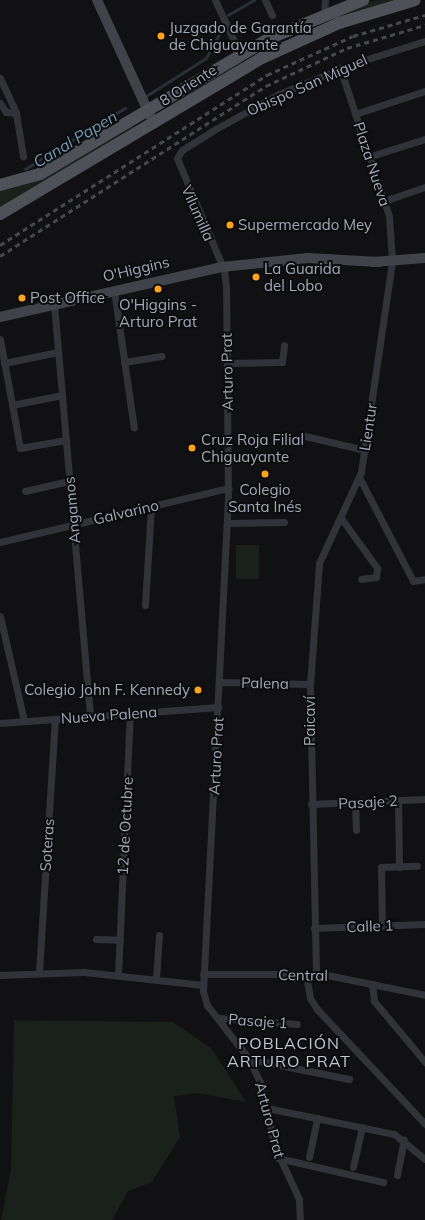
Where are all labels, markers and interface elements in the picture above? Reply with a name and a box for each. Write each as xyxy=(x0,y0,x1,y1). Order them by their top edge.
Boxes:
place label: Juzgado de Garantía de Chiguayante xyxy=(169,18,312,53)
marker: Juzgado de Garantía de Chiguayante xyxy=(156,31,166,41)
street label: Obispo San Miguel xyxy=(244,50,370,120)
street label: 8 Oriente xyxy=(156,60,220,110)
water label: Canal Papen xyxy=(30,106,120,172)
street label: Plaza Nueva xyxy=(350,120,394,208)
street label: Vilumilla xyxy=(178,182,218,244)
place label: Supermercado Mey xyxy=(238,216,372,234)
marker: Supermercado Mey xyxy=(225,220,235,230)
street label: O'Higgins xyxy=(101,253,171,285)
place label: La Guarida del Lobo xyxy=(264,259,341,294)
marker: La Guarida del Lobo xyxy=(251,272,261,282)
marker: O'Higgins - Arturo Prat xyxy=(153,284,163,294)
place label: Post Office xyxy=(30,289,105,307)
marker: Post Office xyxy=(17,293,27,303)
place label: O'Higgins - Arturo Prat xyxy=(119,295,197,330)
street label: Arturo Prat xyxy=(217,333,237,411)
street label: Lientur xyxy=(355,402,381,452)
place label: Cruz Roja Filial Chiguayante xyxy=(201,430,304,465)
marker: Cruz Roja Filial Chiguayante xyxy=(186,442,198,454)
marker: Colegio Santa Inés xyxy=(260,469,270,479)
street label: Angamos xyxy=(60,476,84,544)
place label: Colegio Santa Inés xyxy=(228,480,302,515)
street label: Galvarino xyxy=(91,496,161,528)
street label: Palena xyxy=(241,674,289,692)
place label: Colegio John F. Kennedy xyxy=(24,681,190,699)
marker: Colegio John F. Kennedy xyxy=(193,685,203,695)
street label: Paicaví xyxy=(301,696,319,746)
street label: Nueva Palena xyxy=(60,703,158,727)
street label: Arturo Prat xyxy=(205,717,227,795)
street label: 12 de Octubre xyxy=(113,776,137,876)
street label: Pasaje 2 xyxy=(338,791,398,813)
street label: Soteras xyxy=(36,818,58,872)
street label: Calle 1 xyxy=(346,916,394,936)
street label: Central xyxy=(278,966,328,984)
street label: Pasaje 1 xyxy=(228,1010,288,1032)
district label: POBLACIÓN ARTURO PRAT xyxy=(227,1033,351,1071)
street label: Arturo Prat xyxy=(251,1080,289,1160)

